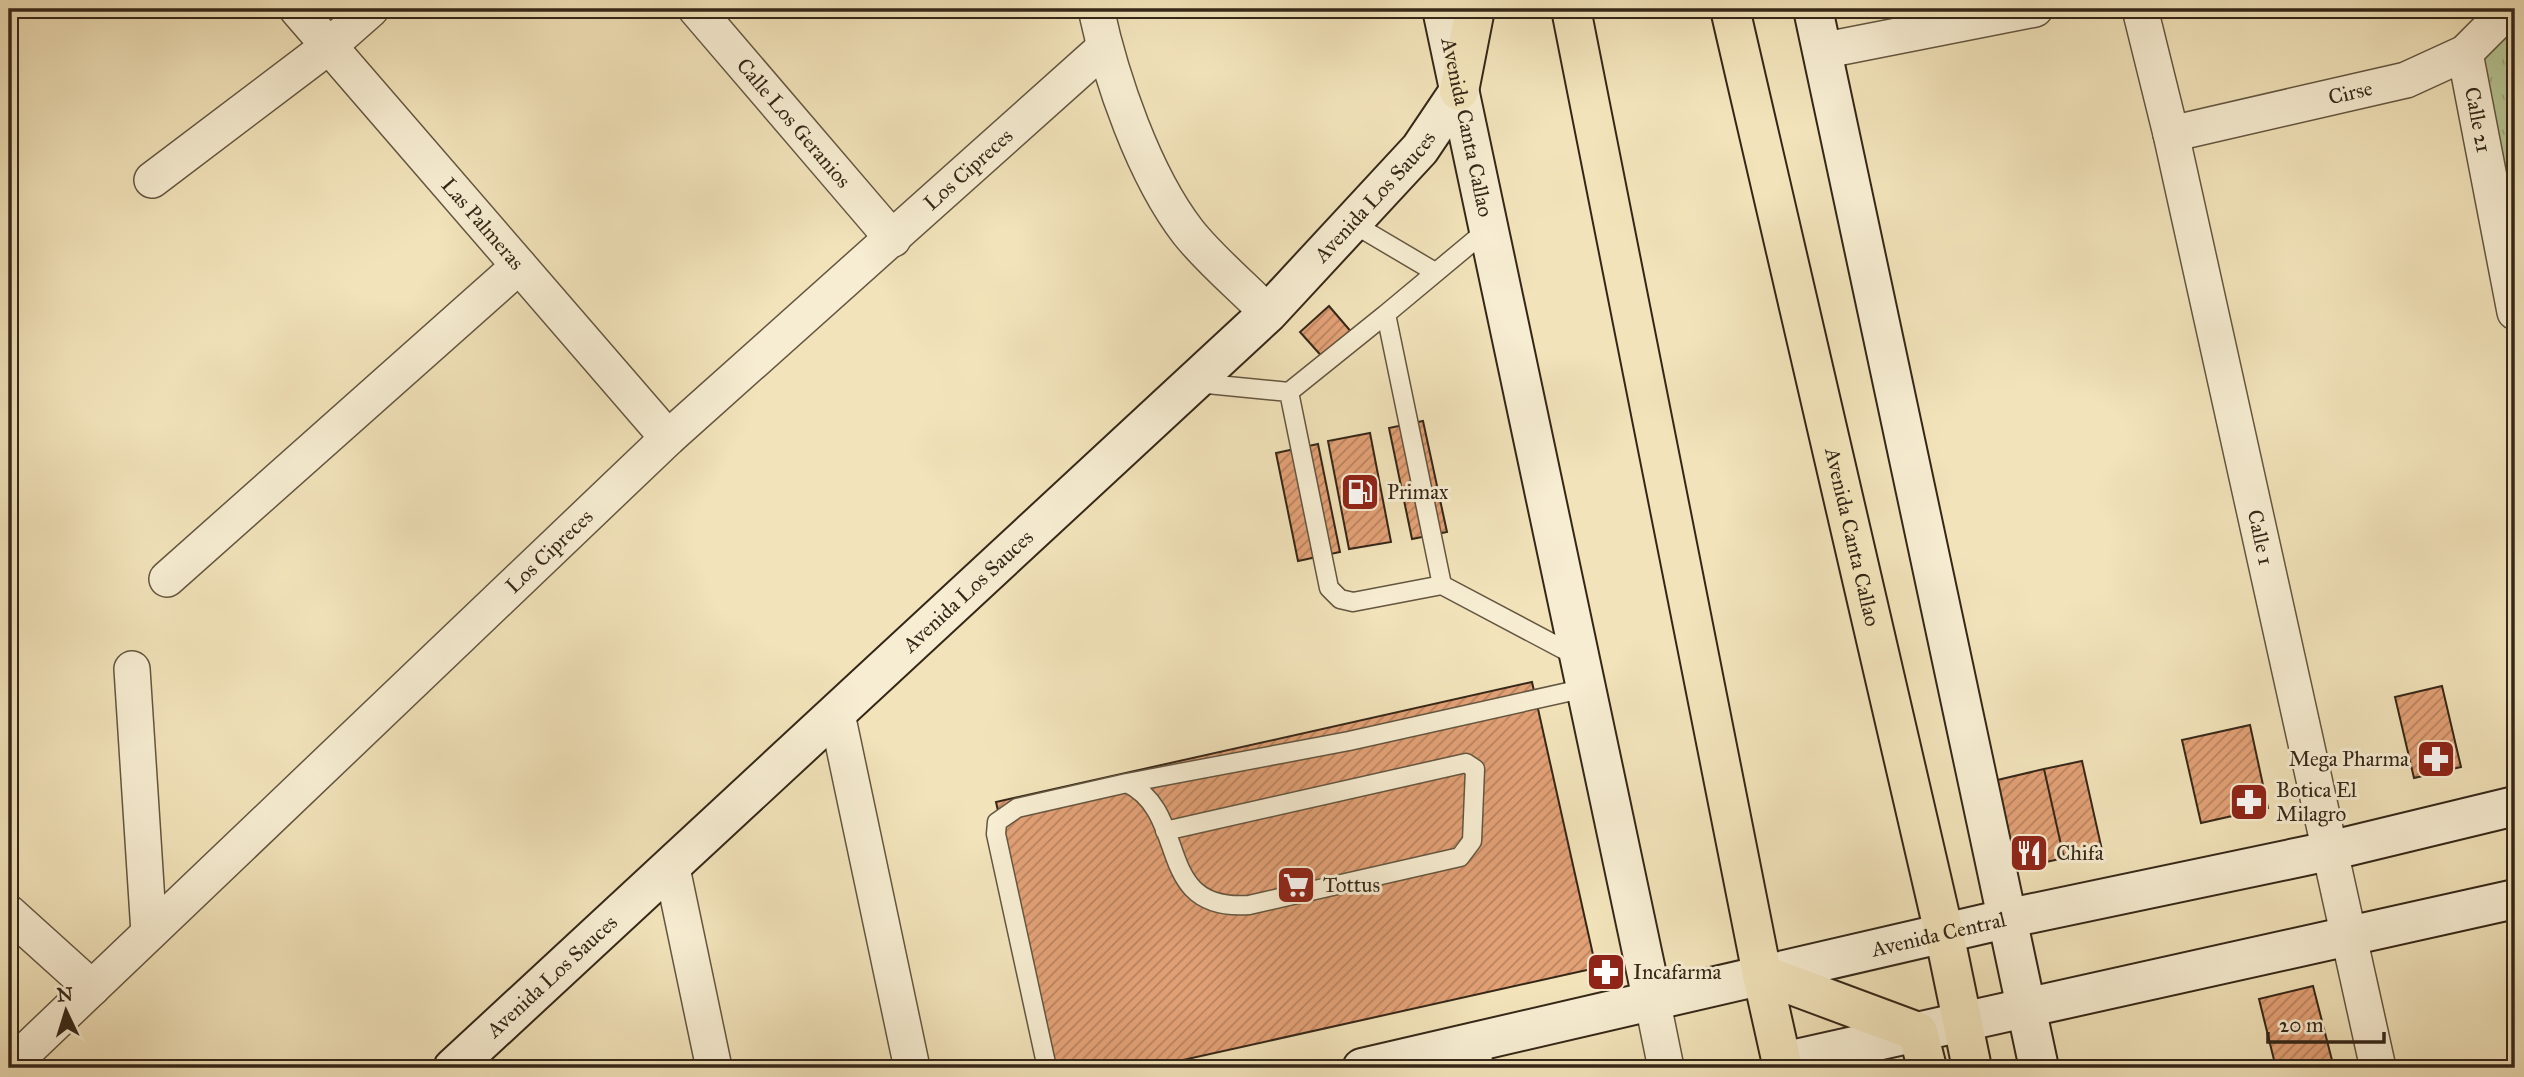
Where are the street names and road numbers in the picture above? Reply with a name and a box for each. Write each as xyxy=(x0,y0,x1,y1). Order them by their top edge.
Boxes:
street label: Avenida Canta Callao xyxy=(1435,34,1499,220)
street label: Calle Los Geranios xyxy=(731,53,856,193)
street label: Cirse xyxy=(2326,75,2375,110)
street label: Calle 21 xyxy=(2459,85,2497,155)
street label: Los Cipreces xyxy=(918,123,1018,216)
street label: Avenida Los Sauces xyxy=(1308,126,1441,269)
street label: Las Palmeras xyxy=(436,172,530,275)
street label: Avenida Canta Callao xyxy=(1819,444,1886,629)
street label: Los Cipreces xyxy=(500,504,598,599)
street label: Calle 1 xyxy=(2242,507,2279,568)
street label: Avenida Los Sauces xyxy=(897,524,1039,659)
street label: Avenida Central xyxy=(1868,906,2009,963)
street label: Avenida Los Sauces xyxy=(481,909,623,1044)

